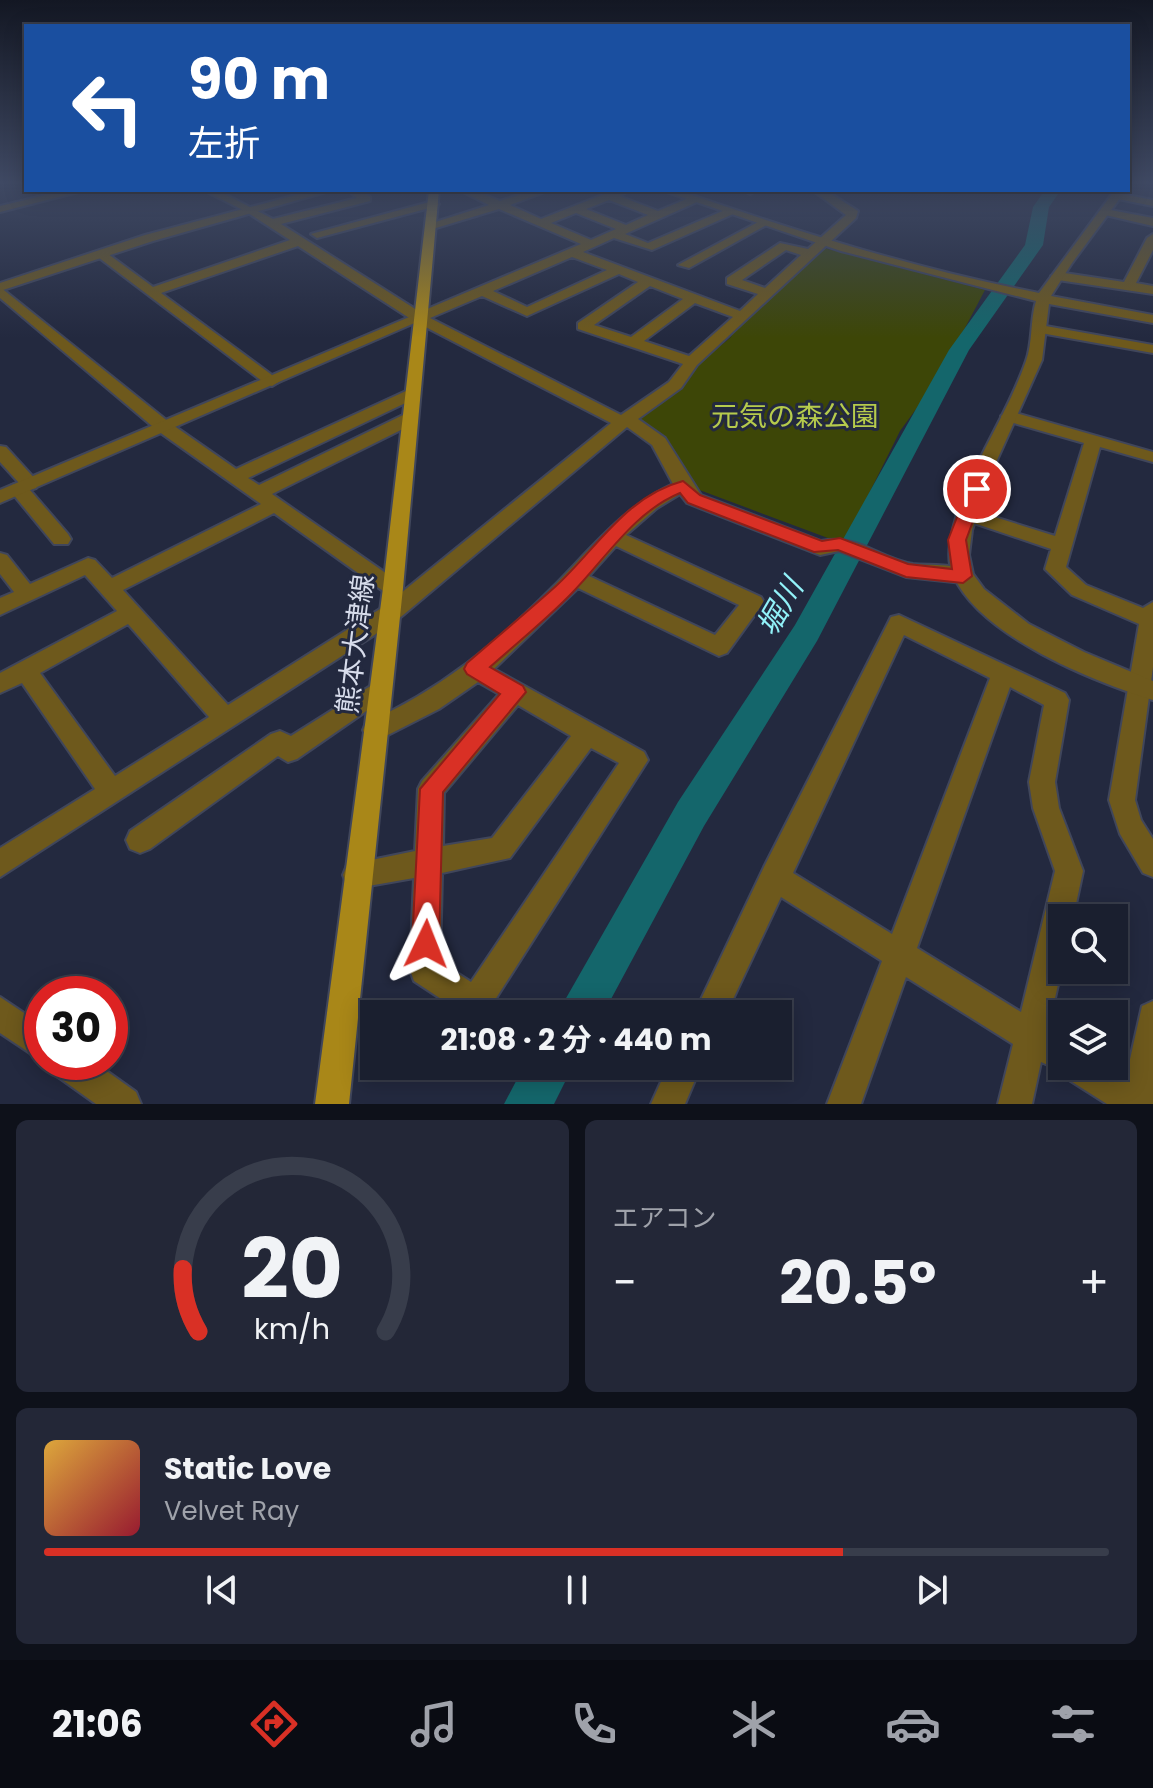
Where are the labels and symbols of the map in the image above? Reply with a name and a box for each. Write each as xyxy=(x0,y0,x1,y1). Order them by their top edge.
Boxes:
park label: 元気の森公園 xyxy=(711,397,879,436)
pin xyxy=(943,455,1011,523)
water label: 堀川 xyxy=(746,567,815,643)
street label: 熊本大津線 xyxy=(328,572,383,716)
position arrow xyxy=(384,902,468,986)
speed limit sign: 30 xyxy=(24,976,128,1080)

